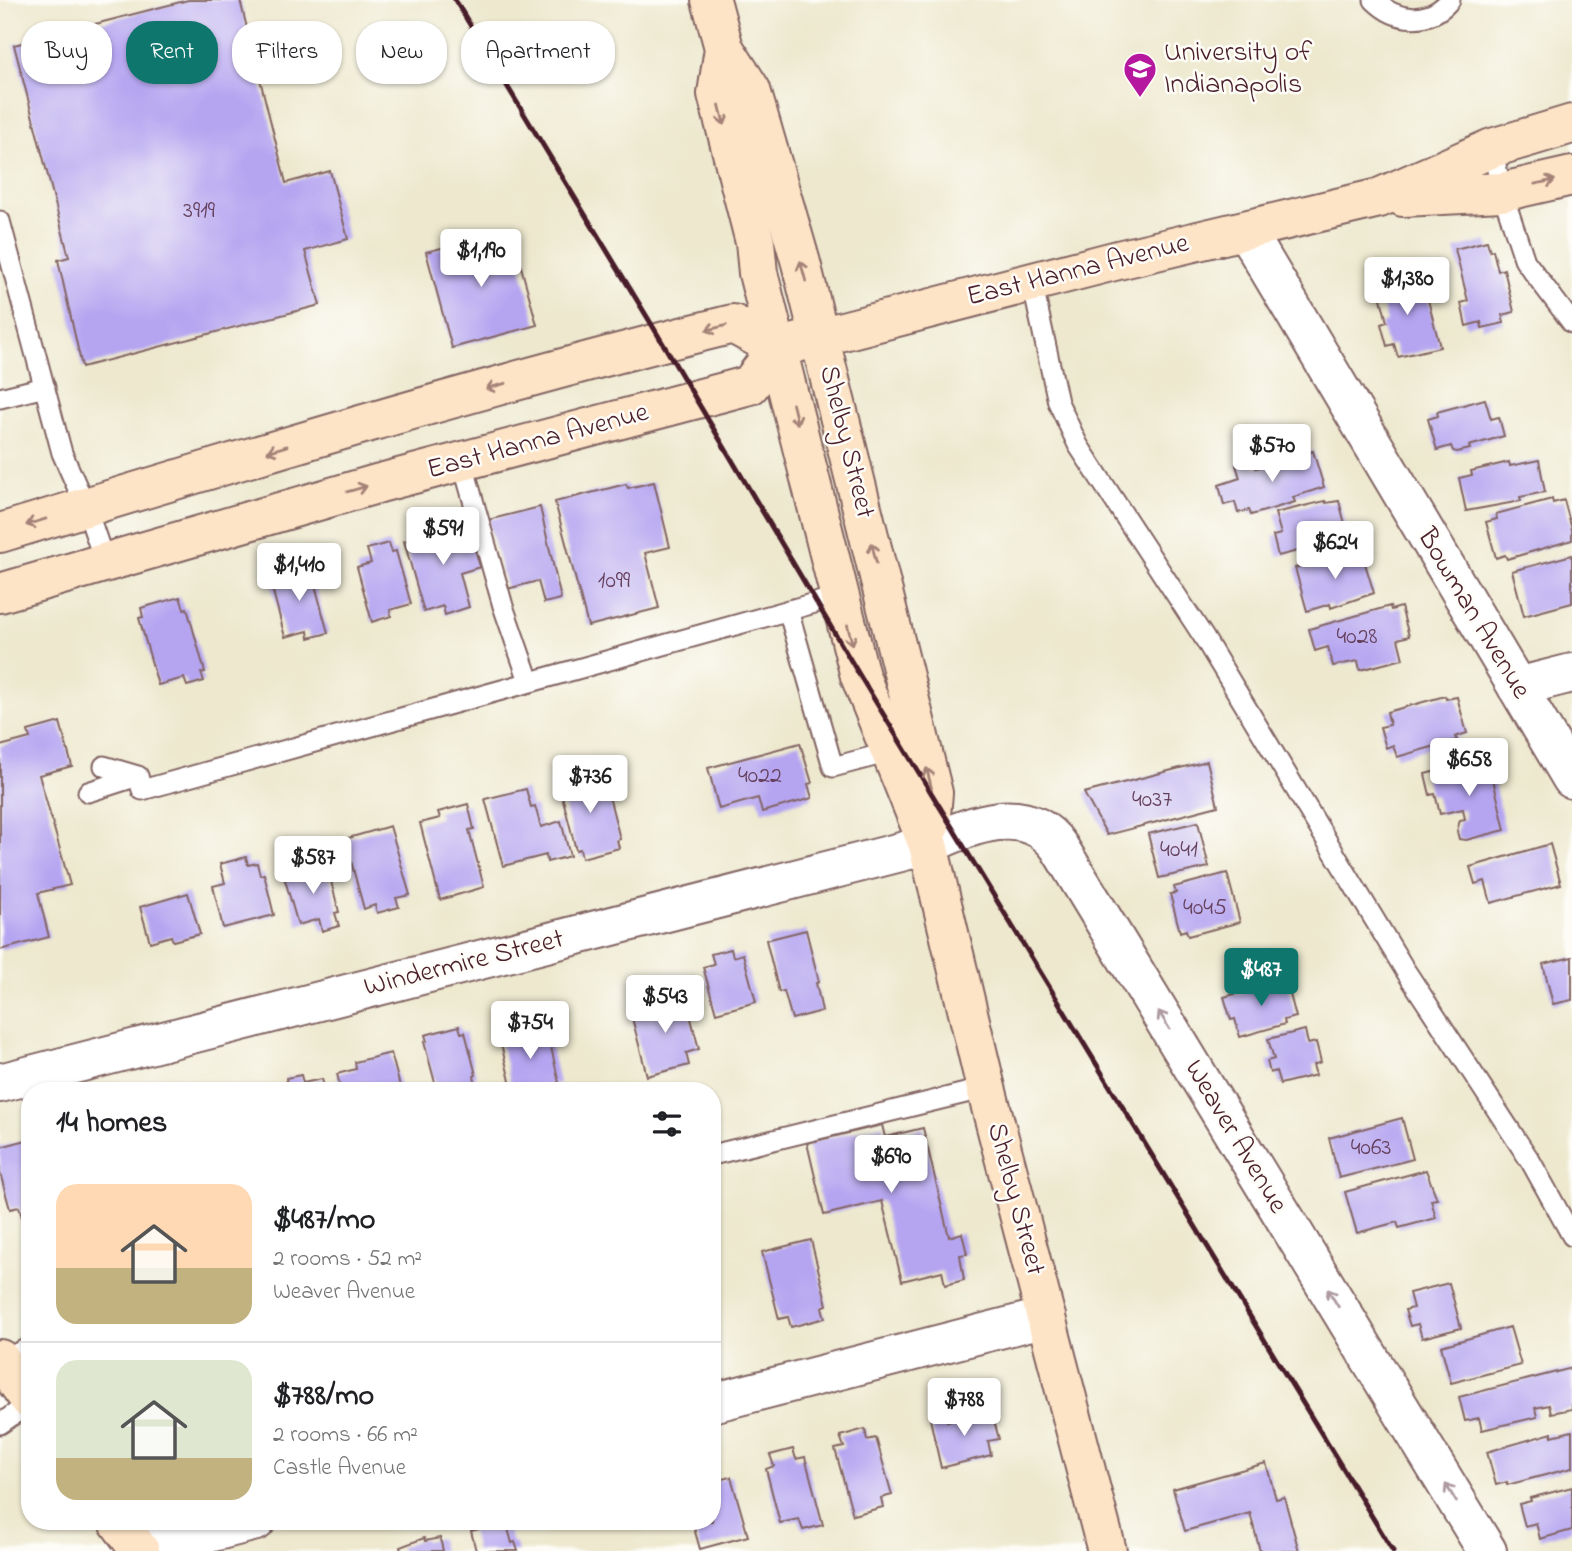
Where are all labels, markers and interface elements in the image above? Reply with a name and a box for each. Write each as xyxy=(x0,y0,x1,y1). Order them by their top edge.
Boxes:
chip: Buy xyxy=(21,21,112,84)
chip: Rent xyxy=(126,21,218,84)
chip: Filters xyxy=(232,21,342,84)
chip: New xyxy=(356,21,447,84)
chip: Apartment xyxy=(461,21,615,84)
place label: University of Indianapolis xyxy=(1164,33,1312,106)
school or university icon: University of Indianapolis xyxy=(1121,50,1159,99)
one-way arrow xyxy=(716,103,729,126)
one-way arrow xyxy=(1533,175,1555,188)
house number: 3919 xyxy=(183,194,216,229)
street label: East Hanna Avenue xyxy=(963,223,1194,318)
pin: $1,190 xyxy=(424,230,538,289)
text: $1,190 xyxy=(456,235,506,268)
pin: $1,380 xyxy=(1350,258,1464,317)
one-way arrow xyxy=(796,260,809,283)
text: $1,380 xyxy=(1380,263,1434,296)
one-way arrow xyxy=(705,322,727,335)
street label: Shelby Street xyxy=(807,361,885,523)
one-way arrow xyxy=(485,380,507,393)
street label: East Hanna Avenue xyxy=(423,393,654,491)
one-way arrow xyxy=(789,402,802,425)
pin: $570 xyxy=(1231,424,1313,484)
text: $570 xyxy=(1249,430,1295,463)
one-way arrow xyxy=(266,444,288,457)
one-way arrow xyxy=(346,482,368,495)
pin: $591 xyxy=(402,508,484,567)
text: $591 xyxy=(422,513,464,546)
one-way arrow xyxy=(25,517,47,530)
street label: Bowman Avenue xyxy=(1405,520,1541,708)
pin: $624 xyxy=(1294,522,1376,581)
text: $624 xyxy=(1313,527,1357,560)
one-way arrow xyxy=(867,542,880,565)
pin: $1,410 xyxy=(242,544,356,603)
text: $1,410 xyxy=(273,549,325,582)
house number: 1099 xyxy=(598,564,631,599)
house number: 4028 xyxy=(1336,620,1378,655)
one-way arrow xyxy=(844,623,857,646)
pin: $658 xyxy=(1428,738,1510,798)
text: $658 xyxy=(1446,744,1492,777)
pin: $736 xyxy=(549,756,631,815)
house number: 4022 xyxy=(738,759,782,794)
text: $736 xyxy=(568,761,612,794)
one-way arrow xyxy=(922,767,935,790)
house number: 4037 xyxy=(1132,783,1172,818)
house number: 4041 xyxy=(1160,833,1198,868)
pin: $587 xyxy=(272,836,354,896)
text: $587 xyxy=(290,842,336,875)
house number: 4045 xyxy=(1183,891,1227,926)
street label: Windermire Street xyxy=(360,919,568,1009)
pin: $487 xyxy=(1220,948,1302,1008)
text: $487 xyxy=(1240,954,1282,987)
pin: $543 xyxy=(624,976,706,1035)
text: $543 xyxy=(642,981,688,1014)
pin: $754 xyxy=(489,1002,571,1061)
text: $754 xyxy=(507,1007,553,1040)
one-way arrow xyxy=(1157,1010,1171,1030)
street label: Weaver Avenue xyxy=(1173,1052,1297,1222)
text: 14 homes xyxy=(56,1102,167,1146)
icon: filters xyxy=(648,1105,686,1143)
street label: Shelby Street xyxy=(975,1118,1055,1280)
house number: 4063 xyxy=(1351,1131,1391,1166)
pin: $690 xyxy=(850,1136,932,1195)
text: $690 xyxy=(871,1141,911,1174)
text: $487/mo xyxy=(273,1199,375,1243)
icon: home xyxy=(112,1212,196,1296)
text: 2 rooms · 52 m² xyxy=(273,1243,422,1276)
text: Weaver Avenue xyxy=(273,1276,415,1309)
one-way arrow xyxy=(1326,1289,1340,1309)
text: $788/mo xyxy=(273,1375,374,1419)
pin: $788 xyxy=(923,1378,1005,1438)
text: $788 xyxy=(944,1384,984,1417)
icon: home xyxy=(112,1388,196,1472)
text: 2 rooms · 66 m² xyxy=(273,1419,418,1452)
text: Castle Avenue xyxy=(273,1452,406,1485)
one-way arrow xyxy=(1444,1483,1458,1503)

